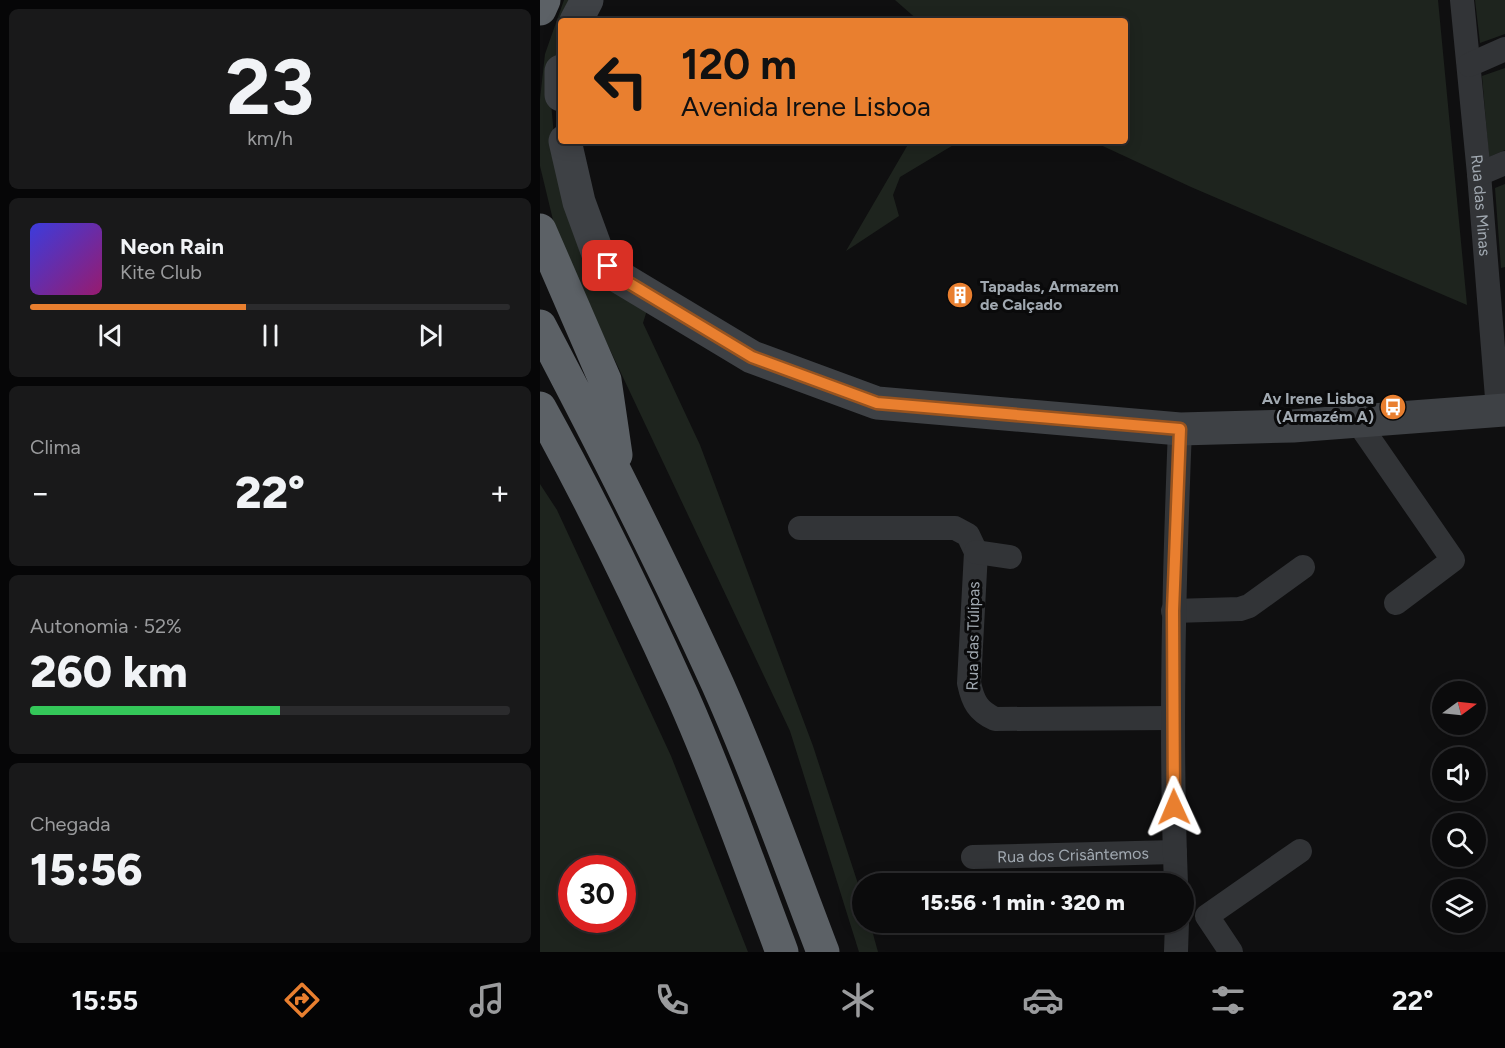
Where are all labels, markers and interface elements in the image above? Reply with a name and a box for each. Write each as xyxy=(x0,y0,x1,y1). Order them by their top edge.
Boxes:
text: 120 m xyxy=(681,39,797,90)
text: 23 xyxy=(226,40,314,134)
icon: left xyxy=(582,42,660,120)
text: Avenida Irene Lisboa xyxy=(681,90,931,123)
text: km/h xyxy=(247,126,293,150)
street label: Rua das Minas xyxy=(1468,153,1495,257)
text: Neon Rain xyxy=(120,233,224,260)
pin xyxy=(582,240,633,291)
icon: arrive xyxy=(591,249,624,282)
text: Kite Club xyxy=(120,260,202,284)
place label: Tapadas, Armazem de Calçado xyxy=(980,277,1119,314)
building icon: Tapadas, Armazem de Calçado xyxy=(945,280,975,310)
icon: previous xyxy=(94,319,127,352)
icon: pause xyxy=(254,319,287,352)
icon: next xyxy=(414,319,447,352)
place label: Av Irene Lisboa (Armazém A) xyxy=(1262,389,1374,426)
bus stop icon: Av Irene Lisboa (Armazém A) xyxy=(1378,392,1408,422)
text: Clima xyxy=(30,435,81,459)
text: 22° xyxy=(235,465,305,519)
text: − xyxy=(30,473,51,512)
text: + xyxy=(489,473,510,512)
street label: Rua das Túlipas xyxy=(963,581,983,691)
text: Autonomia · 52% xyxy=(30,614,182,638)
text: 260 km xyxy=(30,644,188,698)
north arrow xyxy=(1432,681,1486,735)
map controls xyxy=(1432,681,1486,933)
button: sound xyxy=(1432,747,1486,801)
position arrow xyxy=(1142,775,1206,839)
text: Chegada xyxy=(30,812,110,836)
button: search xyxy=(1432,813,1486,867)
text: 15:56 xyxy=(30,842,143,896)
street label: Rua dos Crisântemos xyxy=(997,843,1149,866)
speed limit sign: 30 xyxy=(558,855,636,933)
button: layers xyxy=(1432,879,1486,933)
text: 15:56 · 1 min · 320 m xyxy=(921,889,1125,916)
icon: directions xyxy=(281,979,323,1021)
icon: music xyxy=(466,979,508,1021)
icon: phone xyxy=(651,979,693,1021)
icon: climate xyxy=(837,979,879,1021)
icon: car xyxy=(1022,979,1064,1021)
icon: filters xyxy=(1207,979,1249,1021)
text: 15:55 xyxy=(72,984,138,1017)
text: 22° xyxy=(1392,984,1433,1017)

